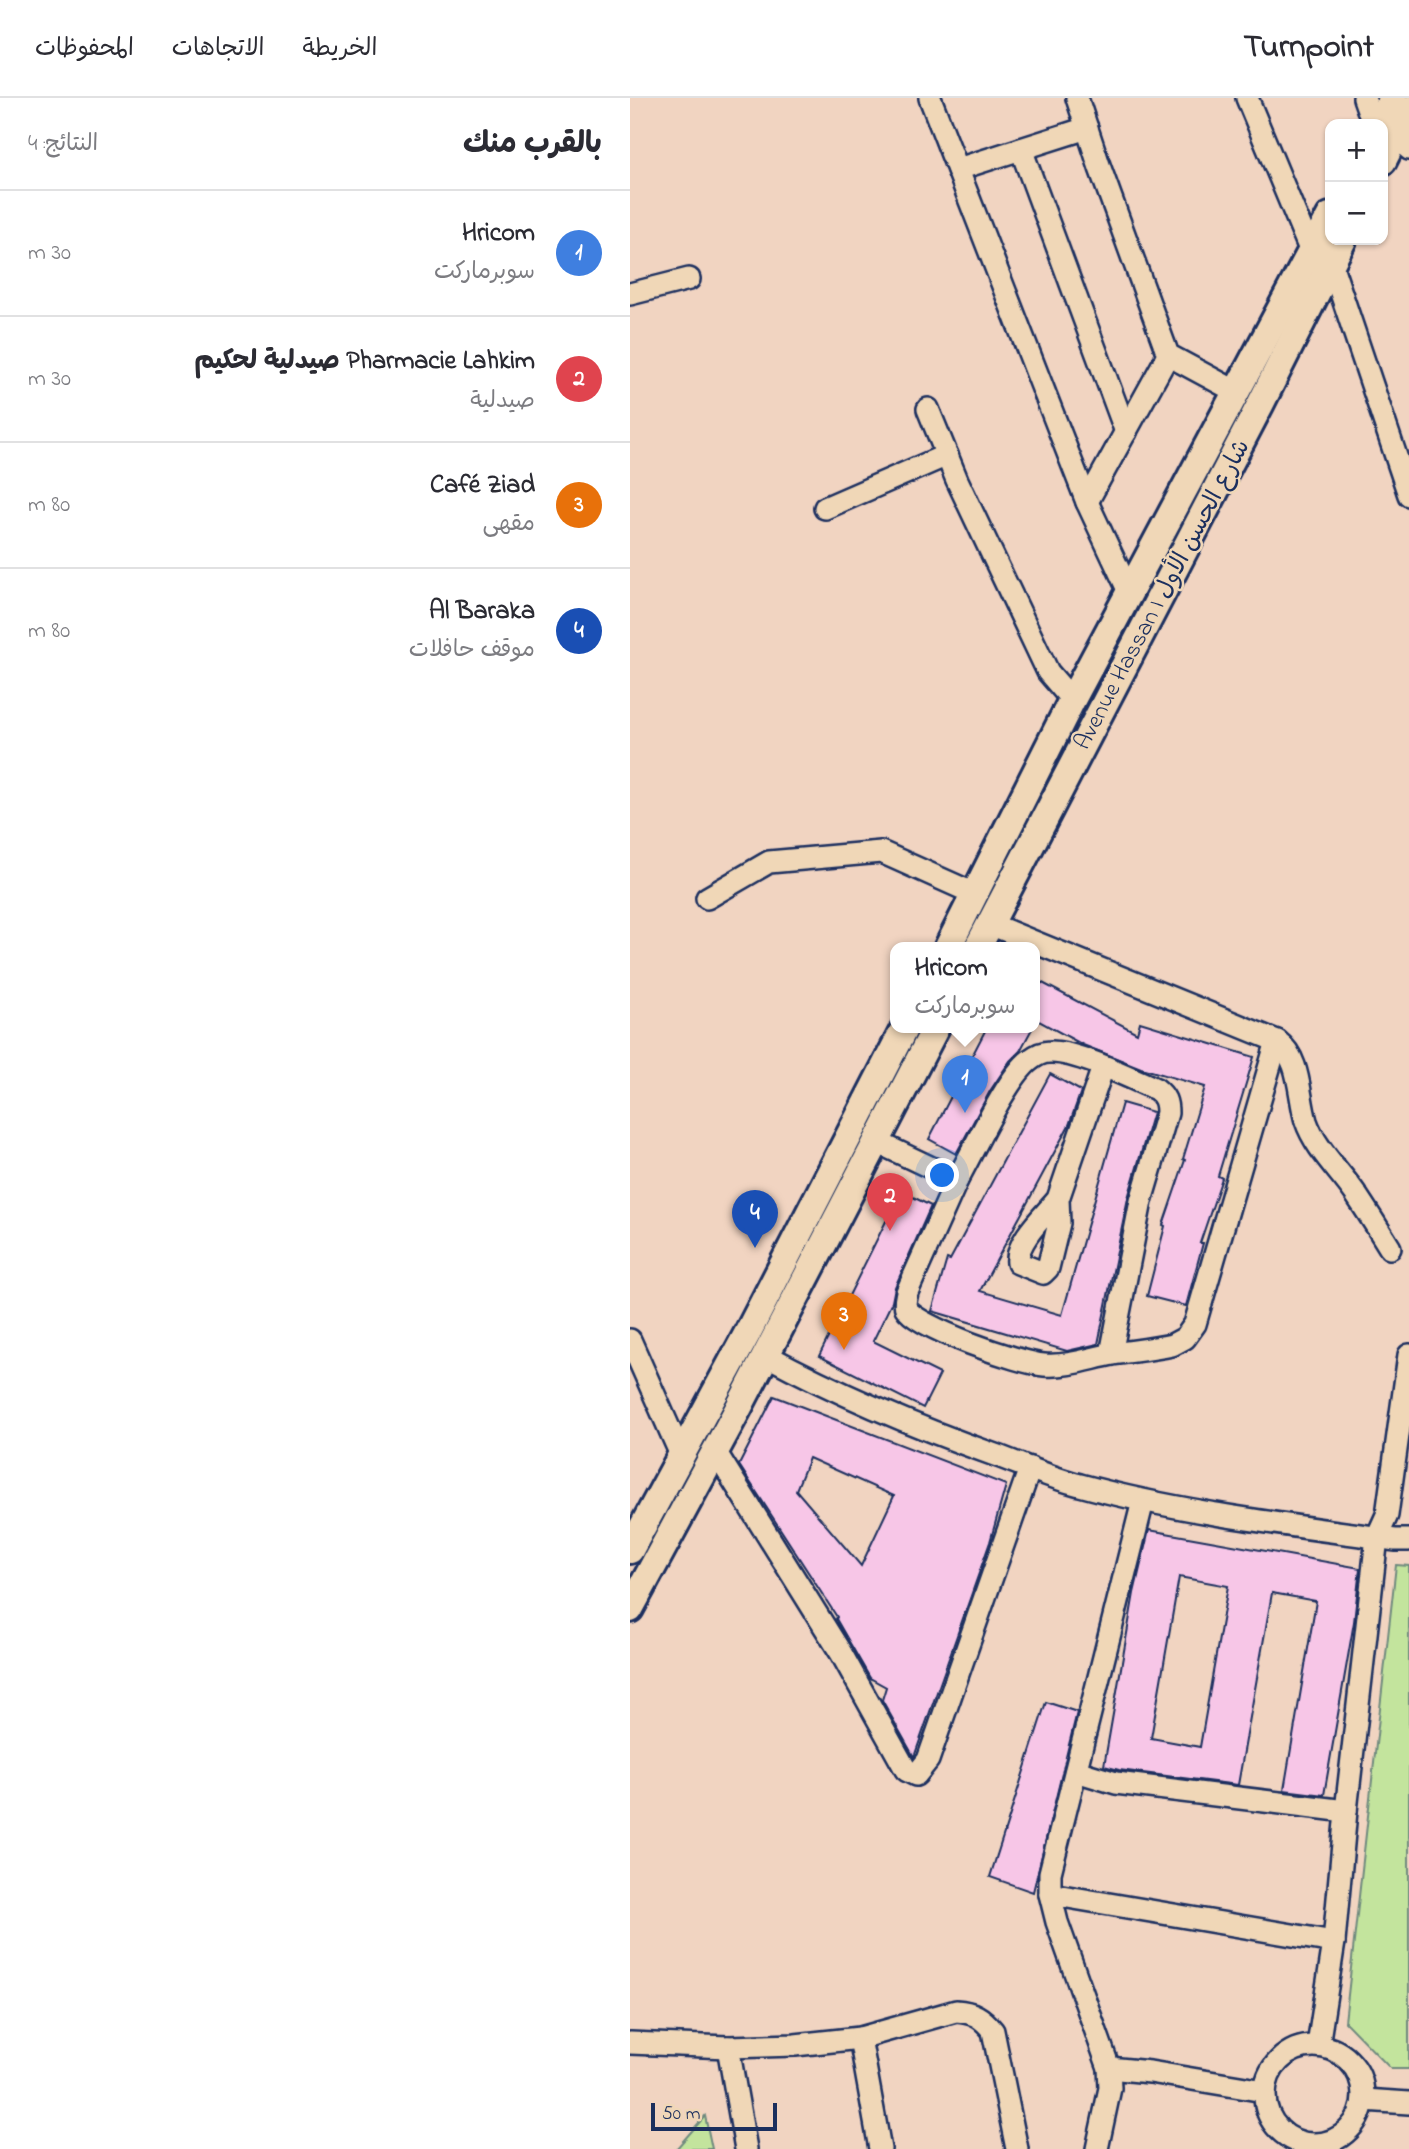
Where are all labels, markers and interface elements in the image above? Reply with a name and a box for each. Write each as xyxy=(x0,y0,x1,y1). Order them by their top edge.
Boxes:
text: Turnpoint xyxy=(1243,24,1374,72)
text: المحفوظات xyxy=(35,32,134,67)
text: الاتجاهات xyxy=(172,32,265,67)
text: الخريطة xyxy=(303,32,377,67)
map controls xyxy=(1325,119,1388,245)
button: + xyxy=(1325,119,1388,182)
text: بالقرب منك xyxy=(463,123,602,167)
text: النتائج: 4 xyxy=(28,128,98,161)
button: − xyxy=(1325,182,1388,245)
text: Hricom xyxy=(462,215,535,253)
text: 30 m xyxy=(28,237,71,270)
text: 1 xyxy=(575,237,583,270)
text: سوبرماركت xyxy=(434,256,535,289)
text: Pharmacie Lahkim صيدلية لحكيم xyxy=(194,343,535,381)
text: 30 m xyxy=(28,363,71,396)
text: 2 xyxy=(573,363,585,396)
text: صيدلية xyxy=(470,385,535,418)
street label: Avenue Hassan I شارع الحسن الأول xyxy=(1064,433,1260,757)
text: Café Ziad xyxy=(430,467,535,505)
text: 80 m xyxy=(28,489,70,522)
text: 3 xyxy=(574,489,584,522)
text: مقهى xyxy=(482,508,535,541)
text: Al Baraka xyxy=(429,593,535,631)
text: 80 m xyxy=(28,615,70,648)
text: 4 xyxy=(574,615,584,648)
text: موقف حافلات xyxy=(409,634,535,667)
popup xyxy=(890,942,1040,1033)
text: Hricom xyxy=(914,950,988,988)
text: سوبرماركت xyxy=(914,991,1016,1024)
pin: 1 xyxy=(942,1055,988,1113)
your location xyxy=(925,1158,959,1192)
pin: 2 xyxy=(867,1173,913,1231)
pin: 4 xyxy=(732,1190,778,1248)
pin: 3 xyxy=(821,1292,867,1350)
scale bar xyxy=(651,2100,777,2132)
text: 50 m xyxy=(662,2101,701,2128)

